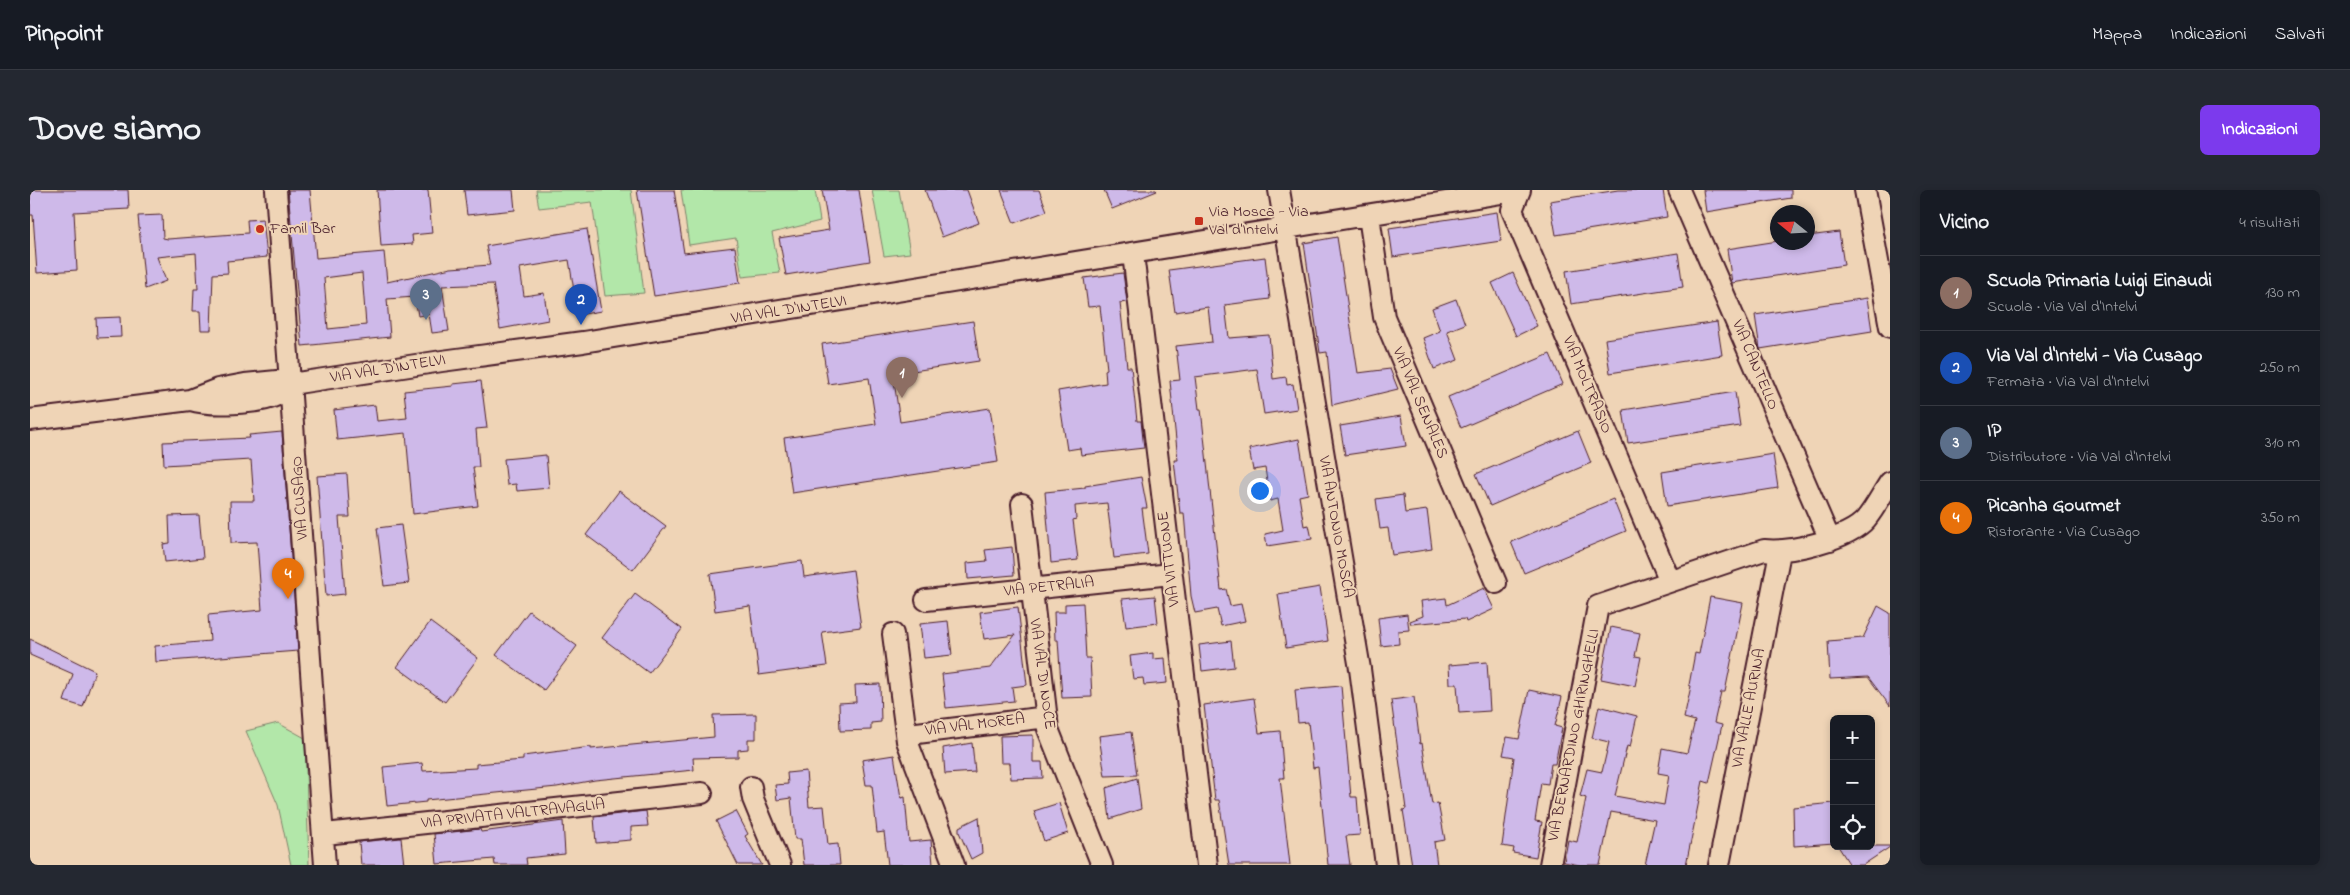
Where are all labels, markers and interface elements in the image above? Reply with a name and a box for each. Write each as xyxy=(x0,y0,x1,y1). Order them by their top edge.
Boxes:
text: Pinpoint xyxy=(25,17,103,52)
text: Mappa xyxy=(2092,22,2142,48)
text: Indicazioni xyxy=(2170,22,2247,48)
text: Salvati xyxy=(2275,22,2325,48)
text: Dove siamo xyxy=(30,105,201,156)
button: Indicazioni xyxy=(2200,105,2320,155)
place label: Via Mosca - Via Val d'Intelvi xyxy=(1208,200,1309,242)
north arrow xyxy=(1770,205,1815,250)
text: Vicino xyxy=(1940,208,1989,238)
text: 4 risultati xyxy=(2239,211,2300,235)
marker: Via Mosca - Via Val d'Intelvi xyxy=(1193,215,1205,227)
place label: Famil Bar xyxy=(269,217,335,241)
marker: Famil Bar xyxy=(254,223,266,235)
text: Scuola Primaria Luigi Einaudi xyxy=(1987,268,2212,295)
pin: 3 xyxy=(410,279,442,320)
text: 1 xyxy=(1953,281,1959,305)
text: 130 m xyxy=(2265,281,2300,305)
pin: 2 xyxy=(565,284,597,325)
street label: VIA VAL D'INTELVI xyxy=(729,289,848,331)
text: Scuola · Via Val d'Intelvi xyxy=(1987,295,2137,319)
street label: VIA CANTELLO xyxy=(1725,315,1785,414)
street label: VIA MOLTRASIO xyxy=(1555,332,1618,437)
street label: VIA VAL SENALES xyxy=(1385,343,1454,462)
text: Via Val d'Intelvi - Via Cusago xyxy=(1987,343,2202,370)
street label: VIA VAL D'INTELVI xyxy=(328,348,447,390)
text: 2 xyxy=(1952,356,1960,380)
text: 250 m xyxy=(2260,356,2300,380)
pin: 1 xyxy=(886,357,918,398)
text: Fermata · Via Val d'Intelvi xyxy=(1987,370,2149,394)
text: IP xyxy=(1987,418,2001,445)
text: 3 xyxy=(1953,431,1959,455)
text: 310 m xyxy=(2265,431,2300,455)
text: Distributore · Via Val d'Intelvi xyxy=(1987,445,2171,469)
street label: VIA ANTONIO MOSCA xyxy=(1312,453,1360,600)
street label: VIA CUSAGO xyxy=(285,455,315,542)
your location xyxy=(1247,478,1273,504)
text: Picanha Gourmet xyxy=(1987,493,2121,520)
text: 4 xyxy=(1953,506,1959,530)
text: 350 m xyxy=(2261,506,2300,530)
street label: VIA VITTUONE xyxy=(1151,510,1187,609)
text: Ristorante · Via Cusago xyxy=(1987,520,2140,544)
pin: 4 xyxy=(272,558,304,599)
street label: VIA PETRALIA xyxy=(1002,570,1095,604)
street label: VIA VAL DI NOCE xyxy=(1022,616,1062,731)
street label: VIA BERNARDINO GHIRINGHELLI xyxy=(1541,627,1606,844)
street label: VIA VALLE AURINA xyxy=(1725,646,1772,771)
street label: VIA VAL MOREA xyxy=(923,707,1026,743)
map controls xyxy=(1830,715,1875,850)
button: + xyxy=(1830,715,1875,760)
button: − xyxy=(1830,760,1875,805)
street label: VIA PRIVATA VALTRAVAGLIA xyxy=(419,792,606,836)
button: locate xyxy=(1830,805,1875,850)

